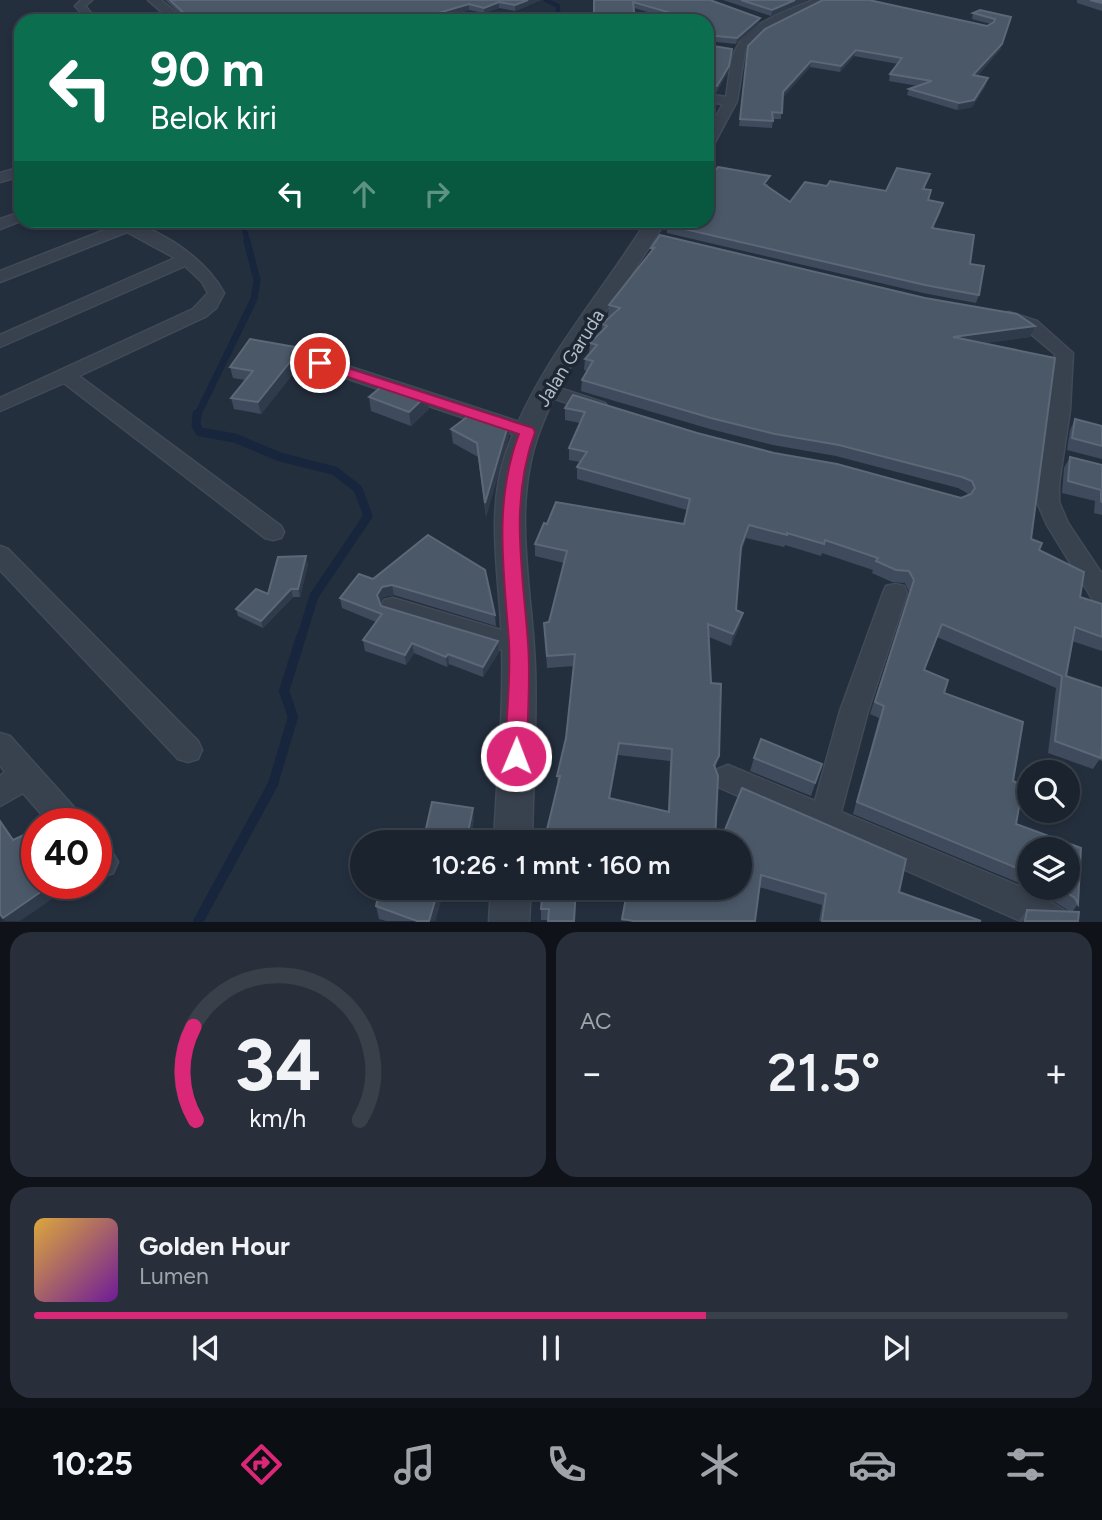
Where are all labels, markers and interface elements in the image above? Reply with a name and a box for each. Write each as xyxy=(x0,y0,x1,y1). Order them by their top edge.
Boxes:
text: 90 m xyxy=(150,39,265,98)
icon: left xyxy=(35,42,126,133)
text: Belok kiri xyxy=(150,99,277,137)
icon: left xyxy=(272,175,310,213)
icon: ahead xyxy=(345,175,383,213)
icon: right xyxy=(418,175,456,213)
street label: Jalan Garuda xyxy=(531,305,609,411)
pin xyxy=(290,333,350,393)
icon: arrive xyxy=(301,344,339,382)
position arrow xyxy=(479,719,553,793)
map controls xyxy=(1017,760,1080,900)
button: search xyxy=(1017,760,1080,823)
speed limit sign: 40 xyxy=(21,808,112,899)
button: layers xyxy=(1017,837,1080,900)
text: 10:26 · 1 mnt · 160 m xyxy=(431,849,671,881)
text: AC xyxy=(580,1007,612,1035)
text: 34 xyxy=(235,1022,321,1109)
text: 21.5° xyxy=(767,1042,881,1104)
text: − xyxy=(580,1050,604,1096)
text: + xyxy=(1044,1050,1068,1096)
text: km/h xyxy=(249,1103,307,1133)
text: Golden Hour xyxy=(139,1230,290,1262)
text: Lumen xyxy=(139,1262,209,1290)
icon: previous xyxy=(187,1329,225,1367)
icon: pause xyxy=(532,1329,570,1367)
icon: next xyxy=(877,1329,915,1367)
icon: directions xyxy=(237,1440,286,1489)
icon: music xyxy=(390,1440,439,1489)
icon: phone xyxy=(542,1440,591,1489)
icon: climate xyxy=(695,1440,744,1489)
icon: car xyxy=(848,1440,897,1489)
icon: filters xyxy=(1001,1440,1050,1489)
text: 10:25 xyxy=(52,1445,133,1483)

